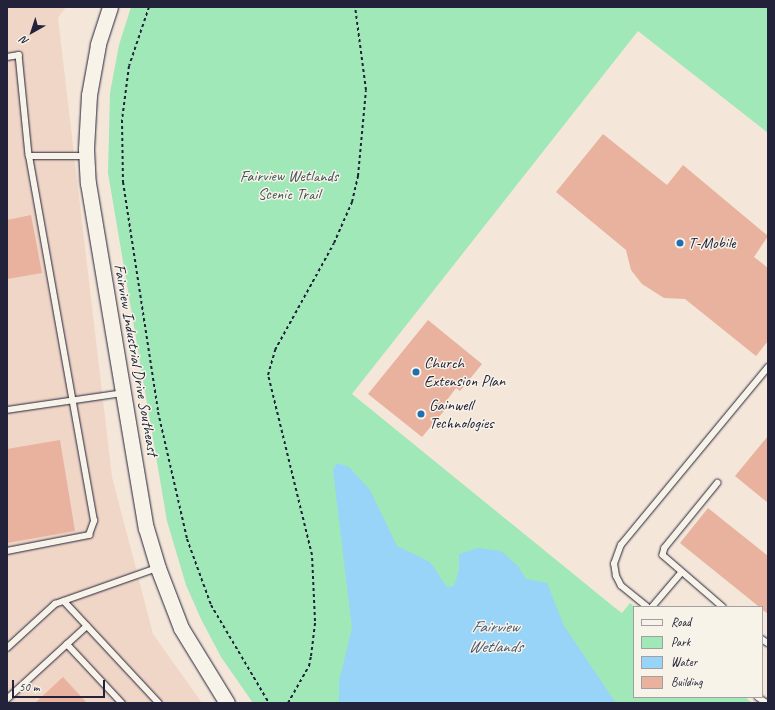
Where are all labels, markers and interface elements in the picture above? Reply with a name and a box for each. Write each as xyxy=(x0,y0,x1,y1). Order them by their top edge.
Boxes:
north arrow xyxy=(12,12,52,52)
text: N xyxy=(17,34,32,49)
park label: Fairview Wetlands Scenic Trail xyxy=(240,166,338,204)
place label: T-Mobile xyxy=(688,233,736,253)
marker: T-Mobile xyxy=(675,238,685,248)
street label: Fairview Industrial Drive Southeast xyxy=(110,263,162,457)
place label: Church Extension Plan xyxy=(424,353,505,391)
marker: Church Extension Plan xyxy=(411,367,421,377)
place label: Gainwell Technologies xyxy=(429,395,494,433)
marker: Gainwell Technologies xyxy=(416,409,426,419)
legend xyxy=(633,606,763,698)
text: Road xyxy=(671,614,691,630)
water label: Fairview Wetlands xyxy=(468,617,522,657)
text: Park xyxy=(671,634,690,650)
text: Water xyxy=(671,654,697,670)
scale bar xyxy=(14,672,107,698)
text: Building xyxy=(671,674,703,690)
text: 50 m xyxy=(19,679,39,695)

